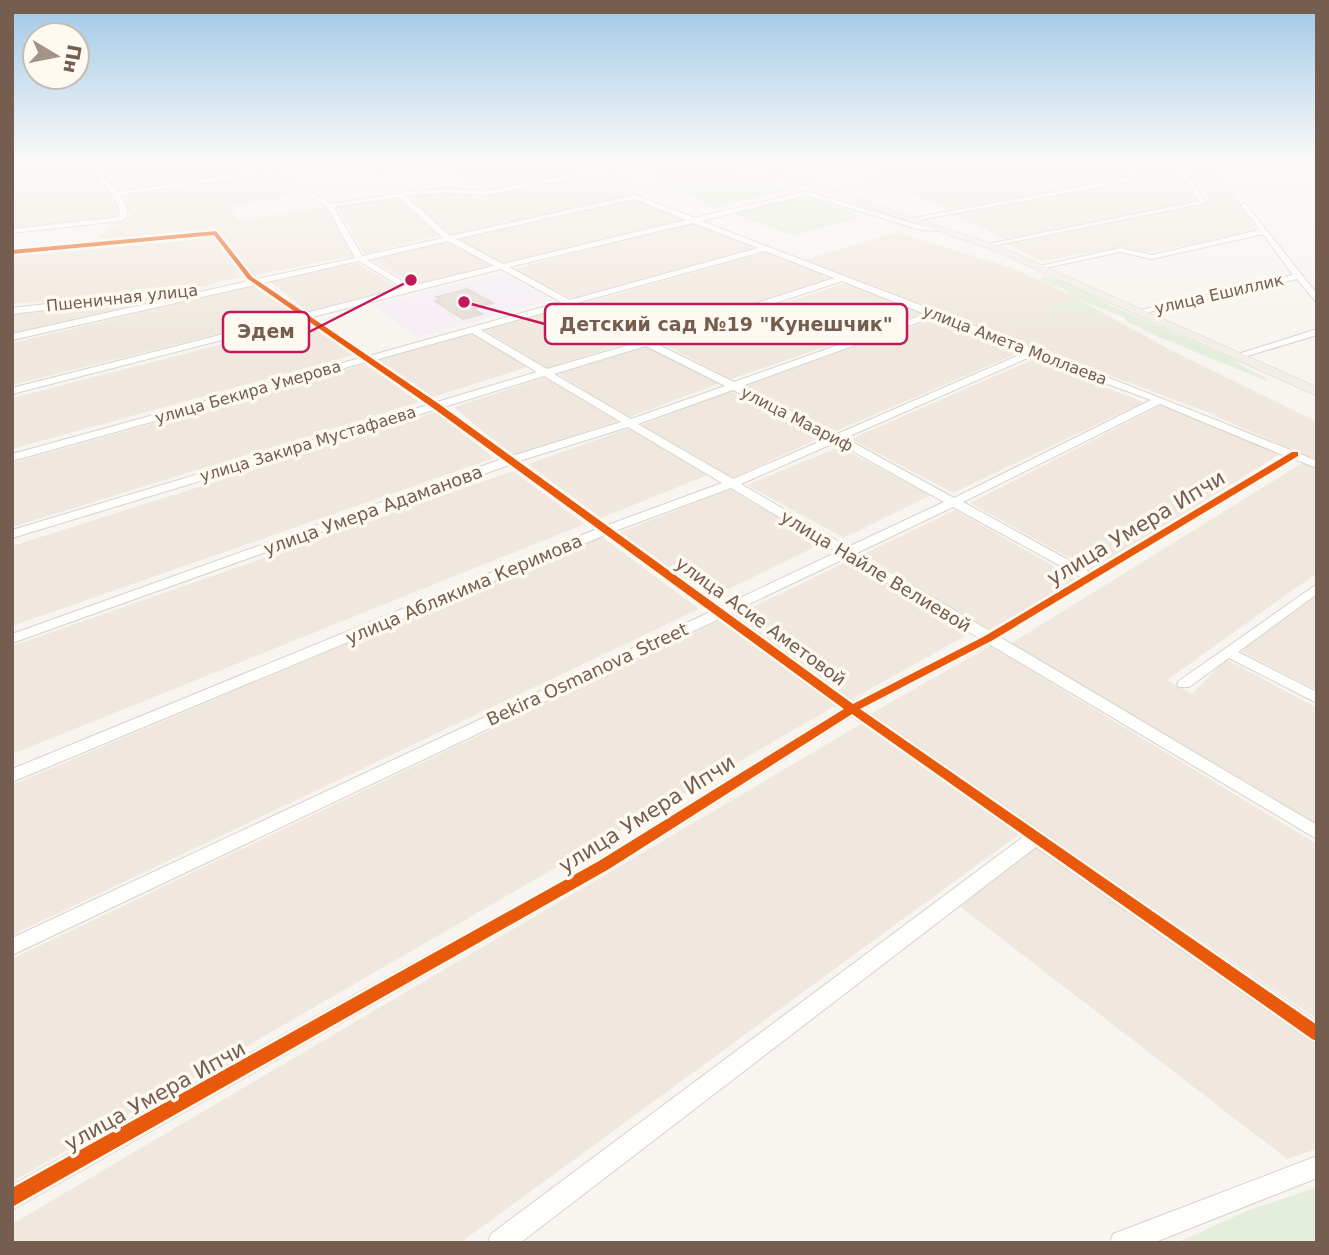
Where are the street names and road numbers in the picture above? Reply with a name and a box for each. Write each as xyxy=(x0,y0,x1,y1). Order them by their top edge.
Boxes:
street label: улица Ешиллик xyxy=(1153,270,1286,318)
street label: Пшеничная улица xyxy=(45,281,199,315)
street label: улица Амета Моллаева xyxy=(920,301,1110,389)
street label: улица Бекира Умерова xyxy=(153,356,343,428)
street label: улица Маариф xyxy=(738,382,856,456)
street label: улица Закира Мустафаева xyxy=(198,402,418,486)
street label: улица Умера Адаманова xyxy=(261,461,485,559)
street label: улица Умера Ипчи xyxy=(1043,465,1229,591)
street label: улица Найле Велиевой xyxy=(777,506,975,636)
street label: улица Аблякима Керимова xyxy=(343,530,585,648)
street label: улица Асие Аметовой xyxy=(672,552,850,690)
street label: Bekira Osmanova Street xyxy=(483,618,691,730)
street label: улица Умера Ипчи xyxy=(554,750,740,878)
street label: улица Умера Ипчи xyxy=(60,1036,250,1156)

